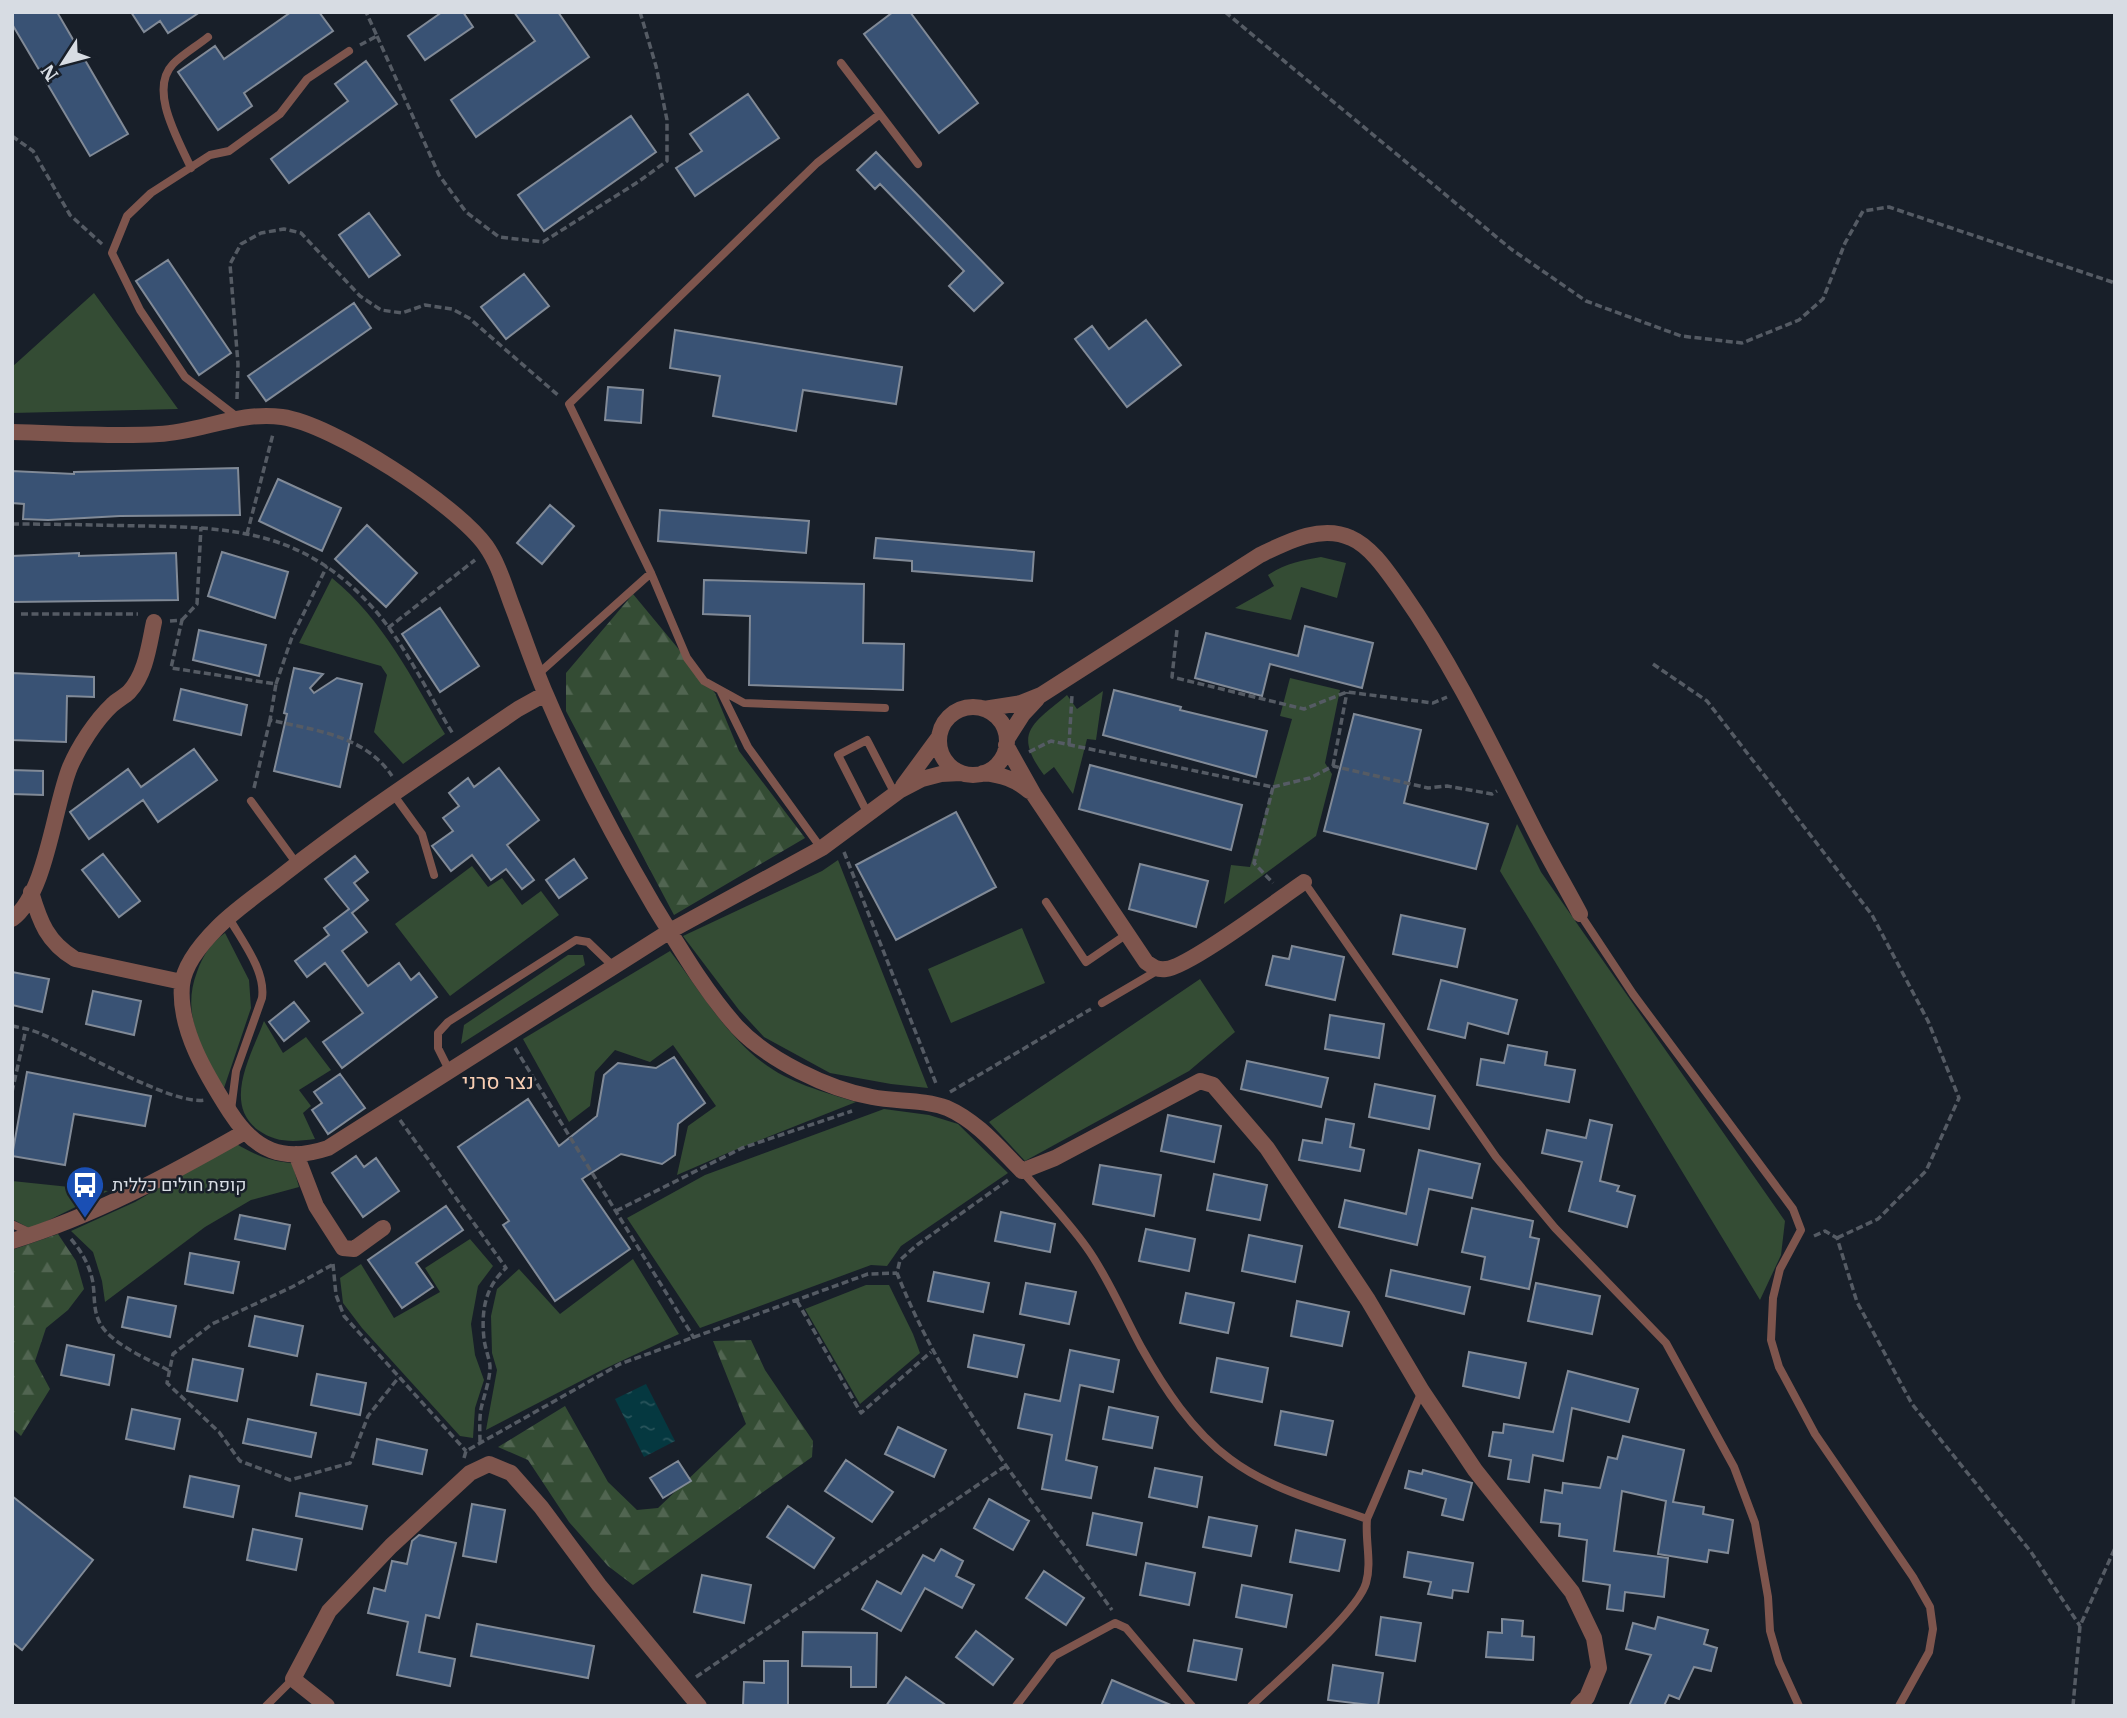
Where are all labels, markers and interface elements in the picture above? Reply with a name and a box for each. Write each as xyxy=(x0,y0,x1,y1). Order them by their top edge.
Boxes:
north arrow xyxy=(28,28,98,98)
text: N xyxy=(35,60,63,86)
district label: נצר סרני xyxy=(462,1067,534,1095)
bus stop icon: קופת חולים כללית xyxy=(64,1164,106,1219)
place label: קופת חולים כללית xyxy=(112,1173,247,1196)

